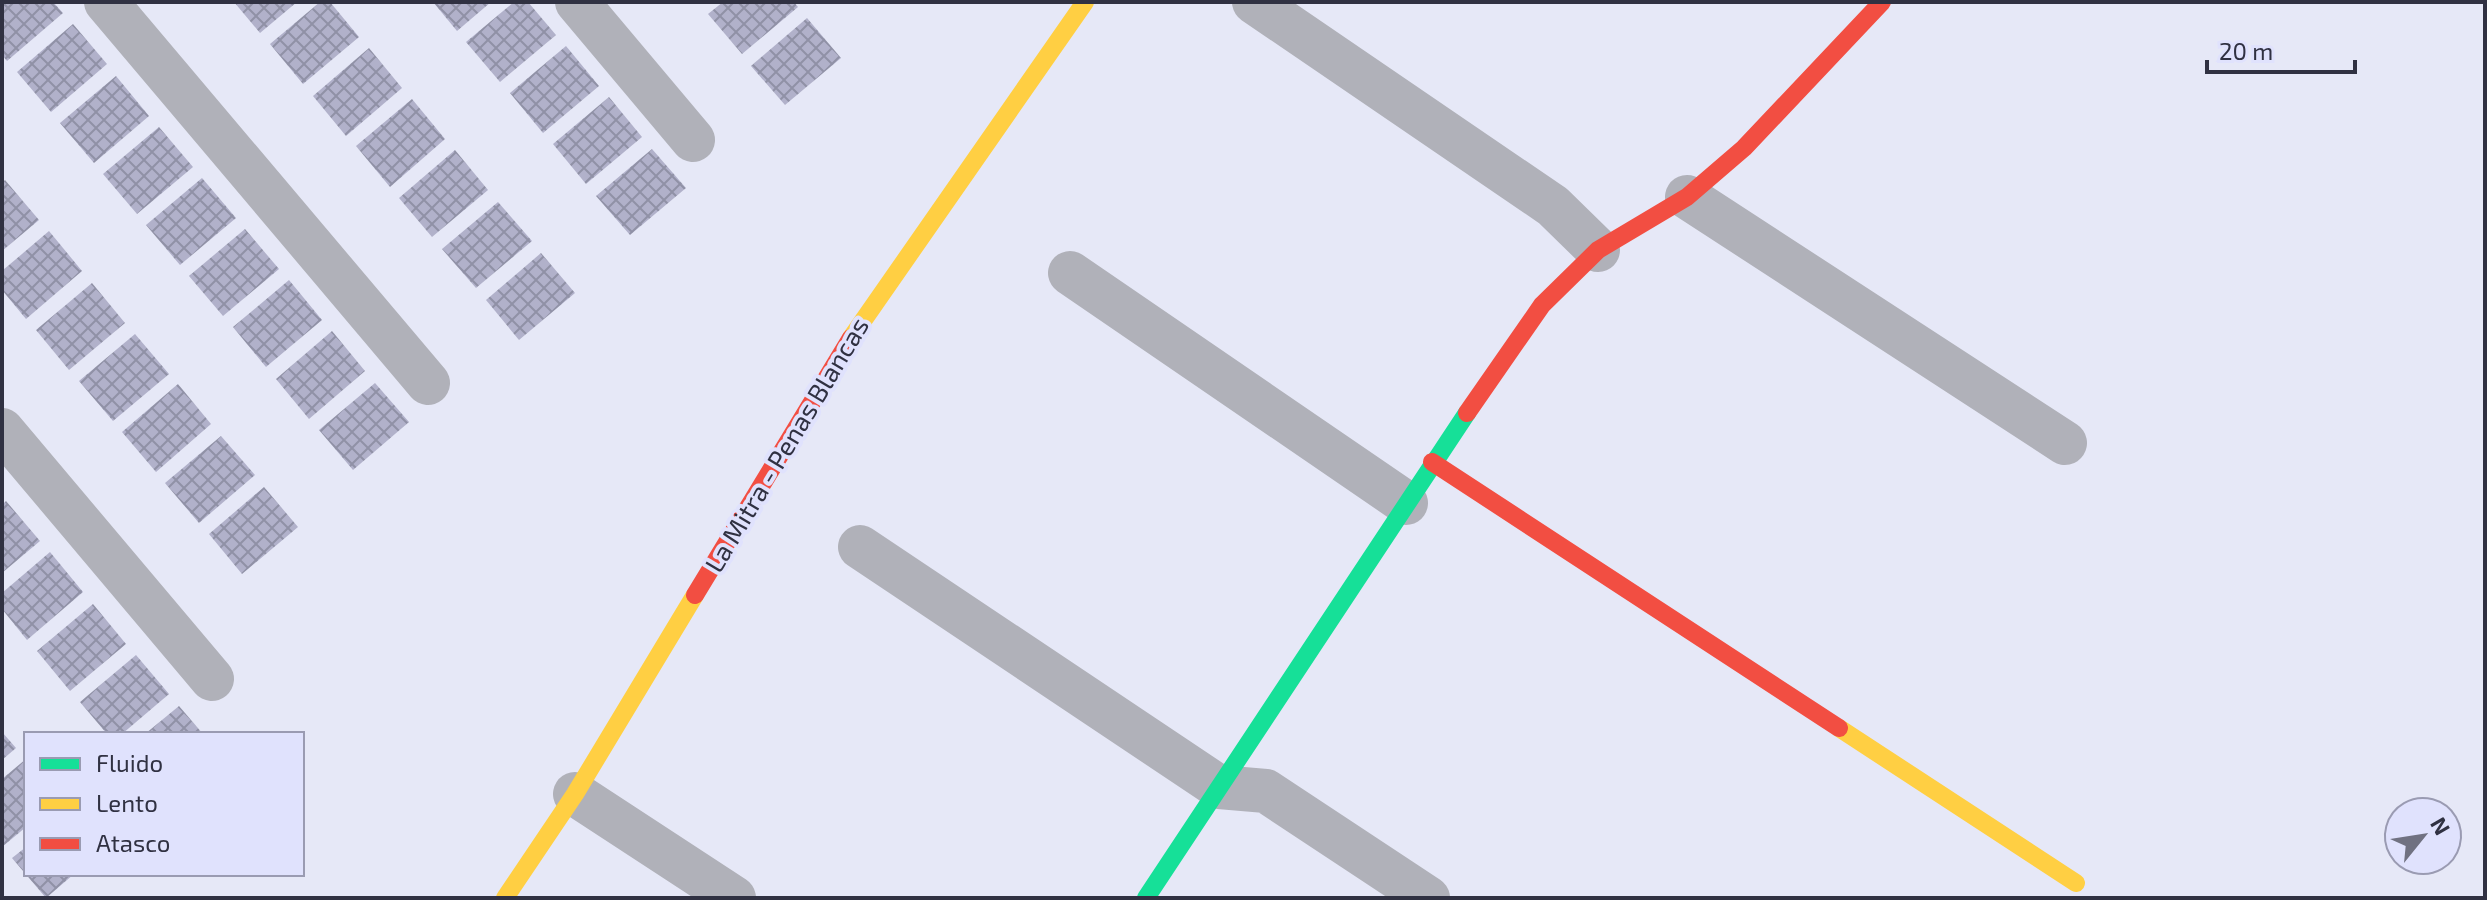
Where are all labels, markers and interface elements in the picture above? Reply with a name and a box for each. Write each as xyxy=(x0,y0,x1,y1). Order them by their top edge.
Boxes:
scale bar xyxy=(2207,24,2355,74)
text: 20 m xyxy=(2219,36,2273,65)
street label: La Mitra - Penas Blancas xyxy=(697,311,874,577)
legend xyxy=(24,732,304,876)
text: Fluido xyxy=(96,748,163,777)
text: Lento xyxy=(96,788,158,817)
north arrow xyxy=(2383,796,2463,876)
text: N xyxy=(2426,812,2456,839)
text: Atasco xyxy=(96,828,170,857)

